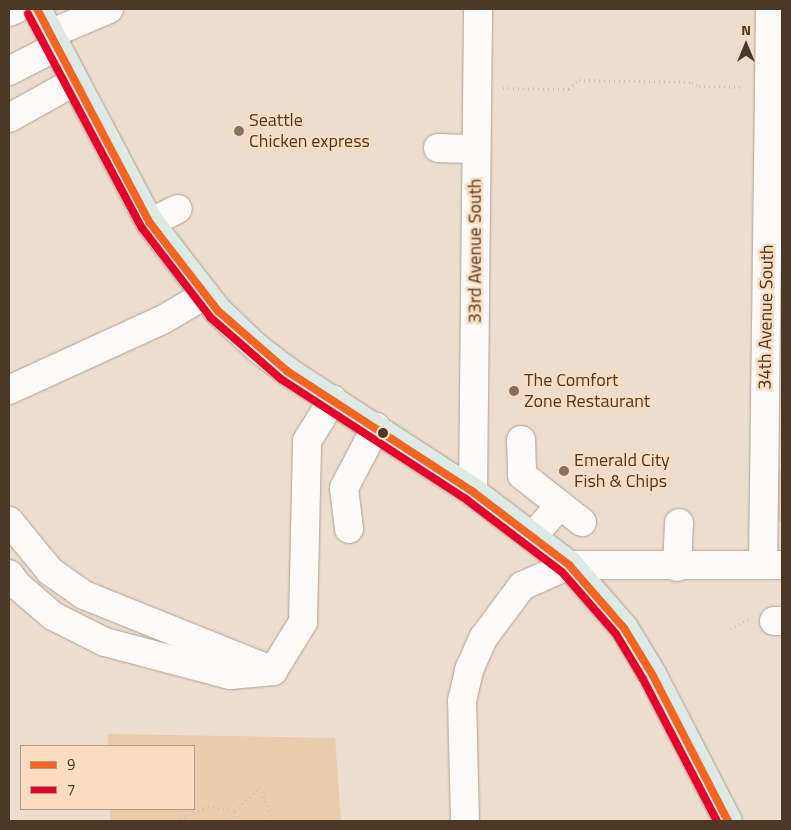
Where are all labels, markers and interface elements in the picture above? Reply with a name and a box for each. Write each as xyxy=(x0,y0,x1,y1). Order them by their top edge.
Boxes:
text: N xyxy=(741,19,751,40)
north arrow xyxy=(721,20,771,70)
place label: Seattle Chicken express xyxy=(249,110,370,152)
marker: Seattle Chicken express xyxy=(233,125,245,137)
street label: 33rd Avenue South xyxy=(464,179,486,323)
street label: 34th Avenue South xyxy=(754,244,778,390)
place label: The Comfort Zone Restaurant xyxy=(524,370,650,412)
marker: The Comfort Zone Restaurant xyxy=(508,385,520,397)
unlabelled marker xyxy=(378,428,388,438)
place label: Emerald City Fish & Chips xyxy=(574,450,670,492)
marker: Emerald City Fish & Chips xyxy=(558,465,570,477)
legend xyxy=(20,745,195,810)
text: 9 xyxy=(67,753,75,776)
text: 7 xyxy=(67,778,75,801)

